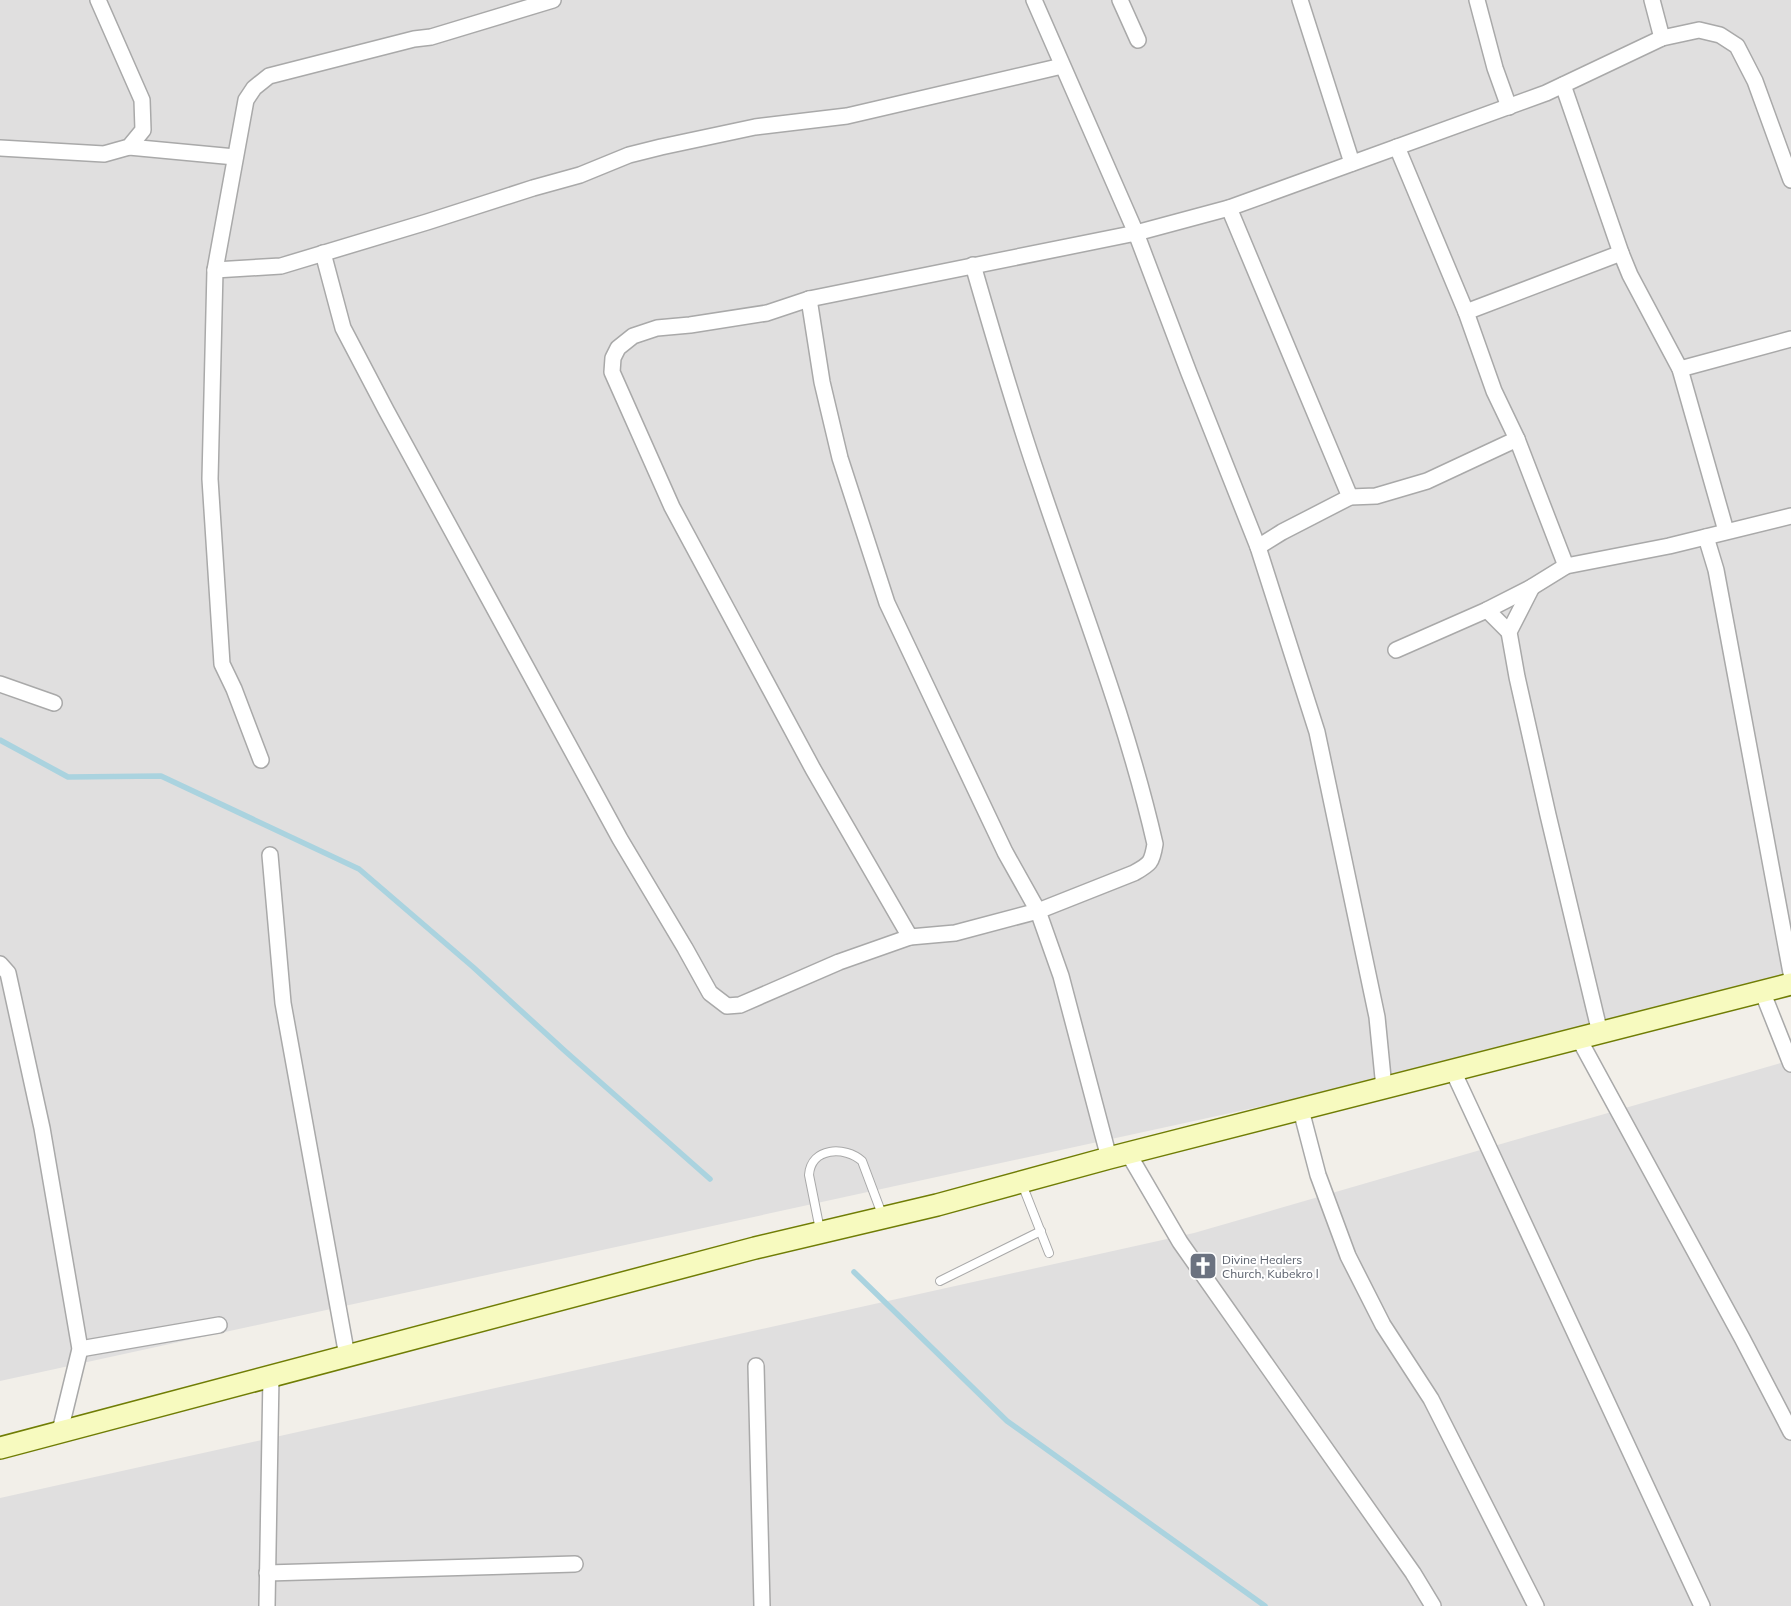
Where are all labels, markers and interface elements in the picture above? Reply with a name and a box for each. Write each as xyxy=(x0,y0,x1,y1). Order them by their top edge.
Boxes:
church icon: Divine Healers Church, Kubekro l xyxy=(1188,1251,1218,1281)
place label: Divine Healers Church, Kubekro l xyxy=(1222,1252,1319,1281)

